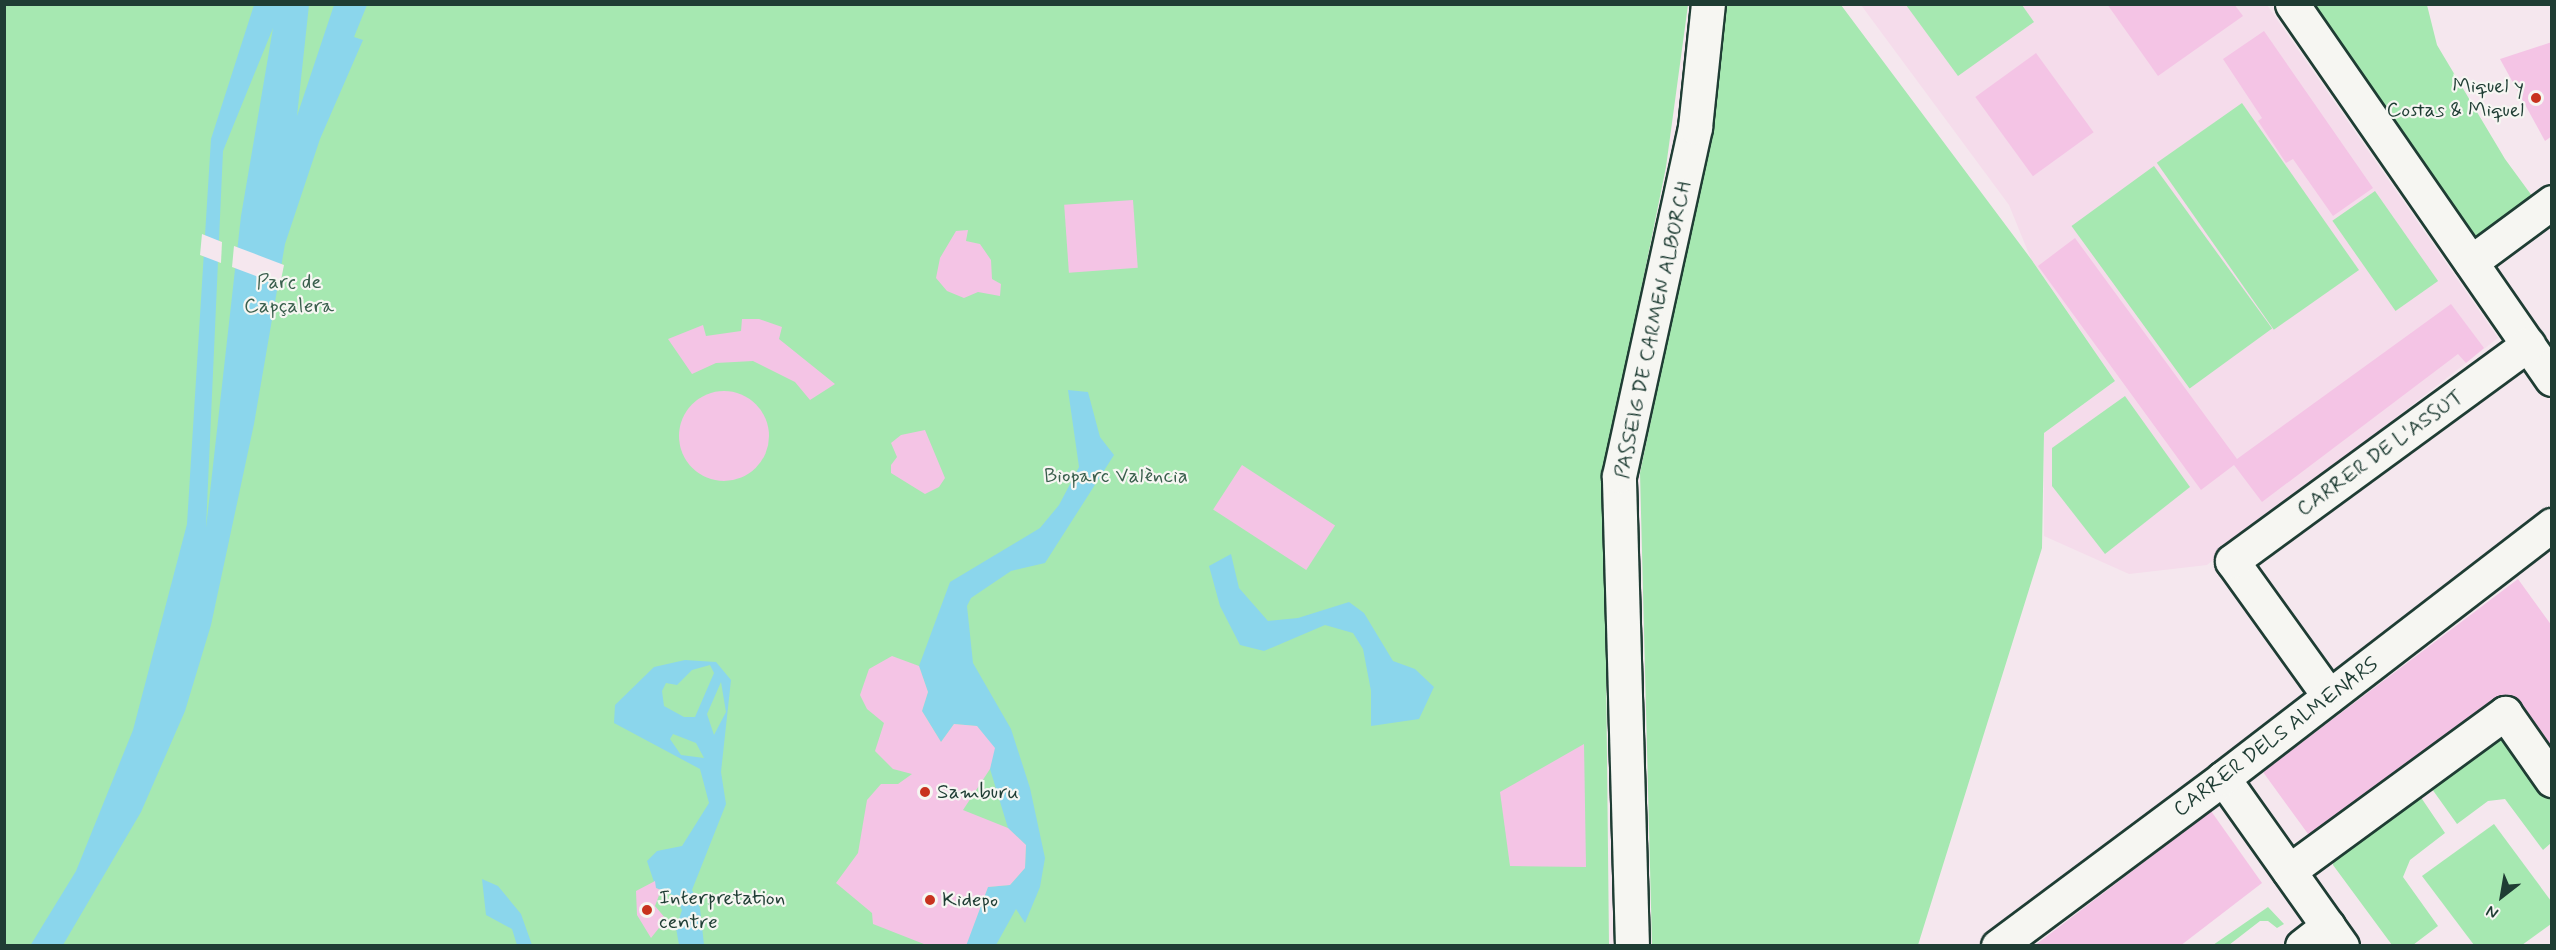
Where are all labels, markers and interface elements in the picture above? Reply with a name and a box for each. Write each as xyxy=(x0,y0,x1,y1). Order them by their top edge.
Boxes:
place label: Miquel y Costas & Miquel xyxy=(2386,73,2524,123)
marker: Miquel y Costas & Miquel xyxy=(2529,91,2543,105)
street label: PASSEIG DE CARMEN ALBORCH xyxy=(1609,178,1697,482)
park label: Parc de Capçalera xyxy=(244,269,334,319)
street label: CARRER DE L'ASSUT xyxy=(2291,384,2469,522)
park label: Bioparc València xyxy=(1044,463,1188,489)
street label: CARRER DELS ALMENARS xyxy=(2167,651,2385,823)
place label: Samburu xyxy=(937,779,1019,805)
marker: Samburu xyxy=(918,785,932,799)
north arrow xyxy=(2472,866,2532,926)
place label: Interpretation centre xyxy=(659,885,785,935)
place label: Kidepo xyxy=(942,887,998,913)
marker: Kidepo xyxy=(923,893,937,907)
text: N xyxy=(2482,900,2502,924)
marker: Interpretation centre xyxy=(640,903,654,917)

